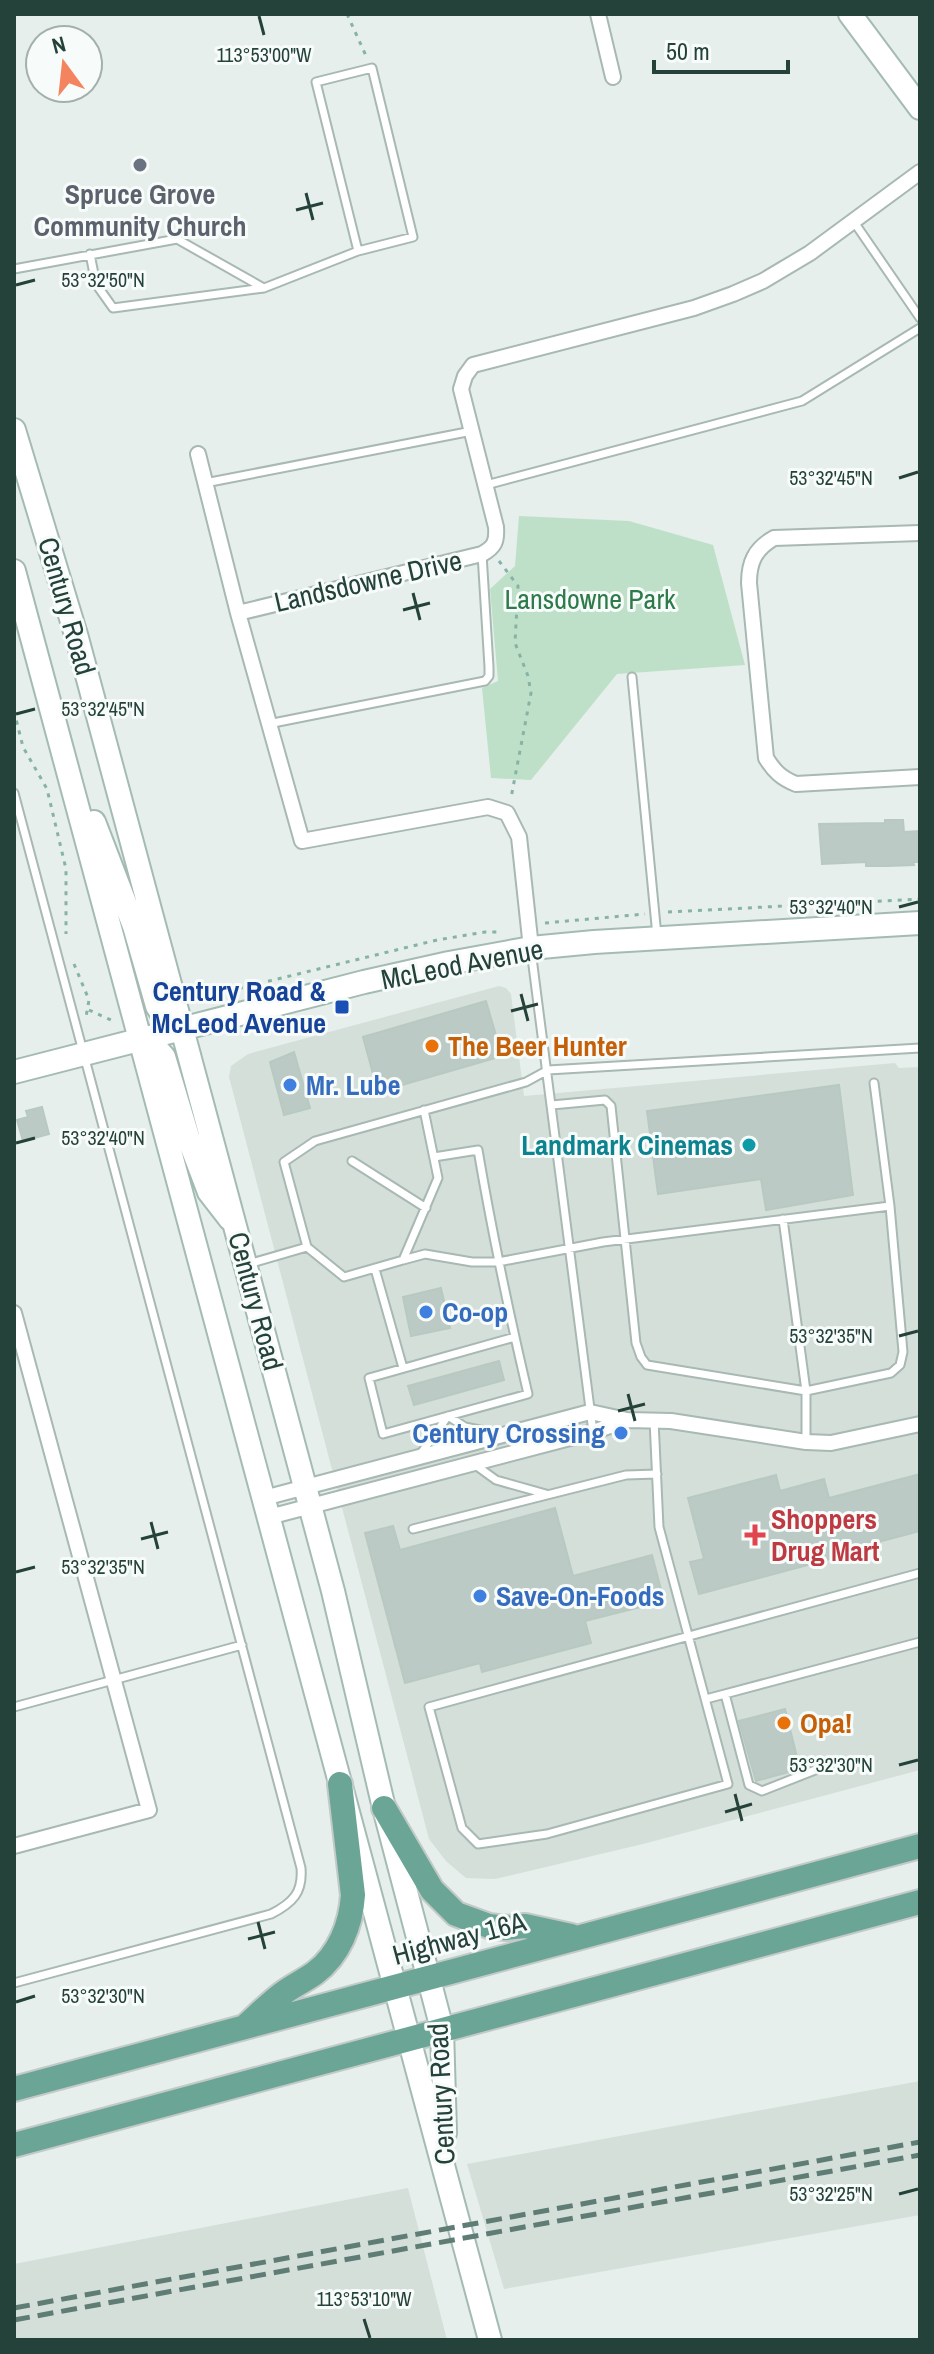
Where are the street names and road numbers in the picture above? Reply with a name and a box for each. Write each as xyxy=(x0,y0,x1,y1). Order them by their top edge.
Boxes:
street label: Century Road xyxy=(29,533,105,679)
street label: Landsdowne Drive xyxy=(270,541,466,621)
street label: McLeod Avenue xyxy=(378,930,546,998)
street label: Century Road xyxy=(219,1228,293,1374)
street label: Highway 16A xyxy=(388,1902,531,1974)
street label: Century Road xyxy=(418,2022,464,2166)

